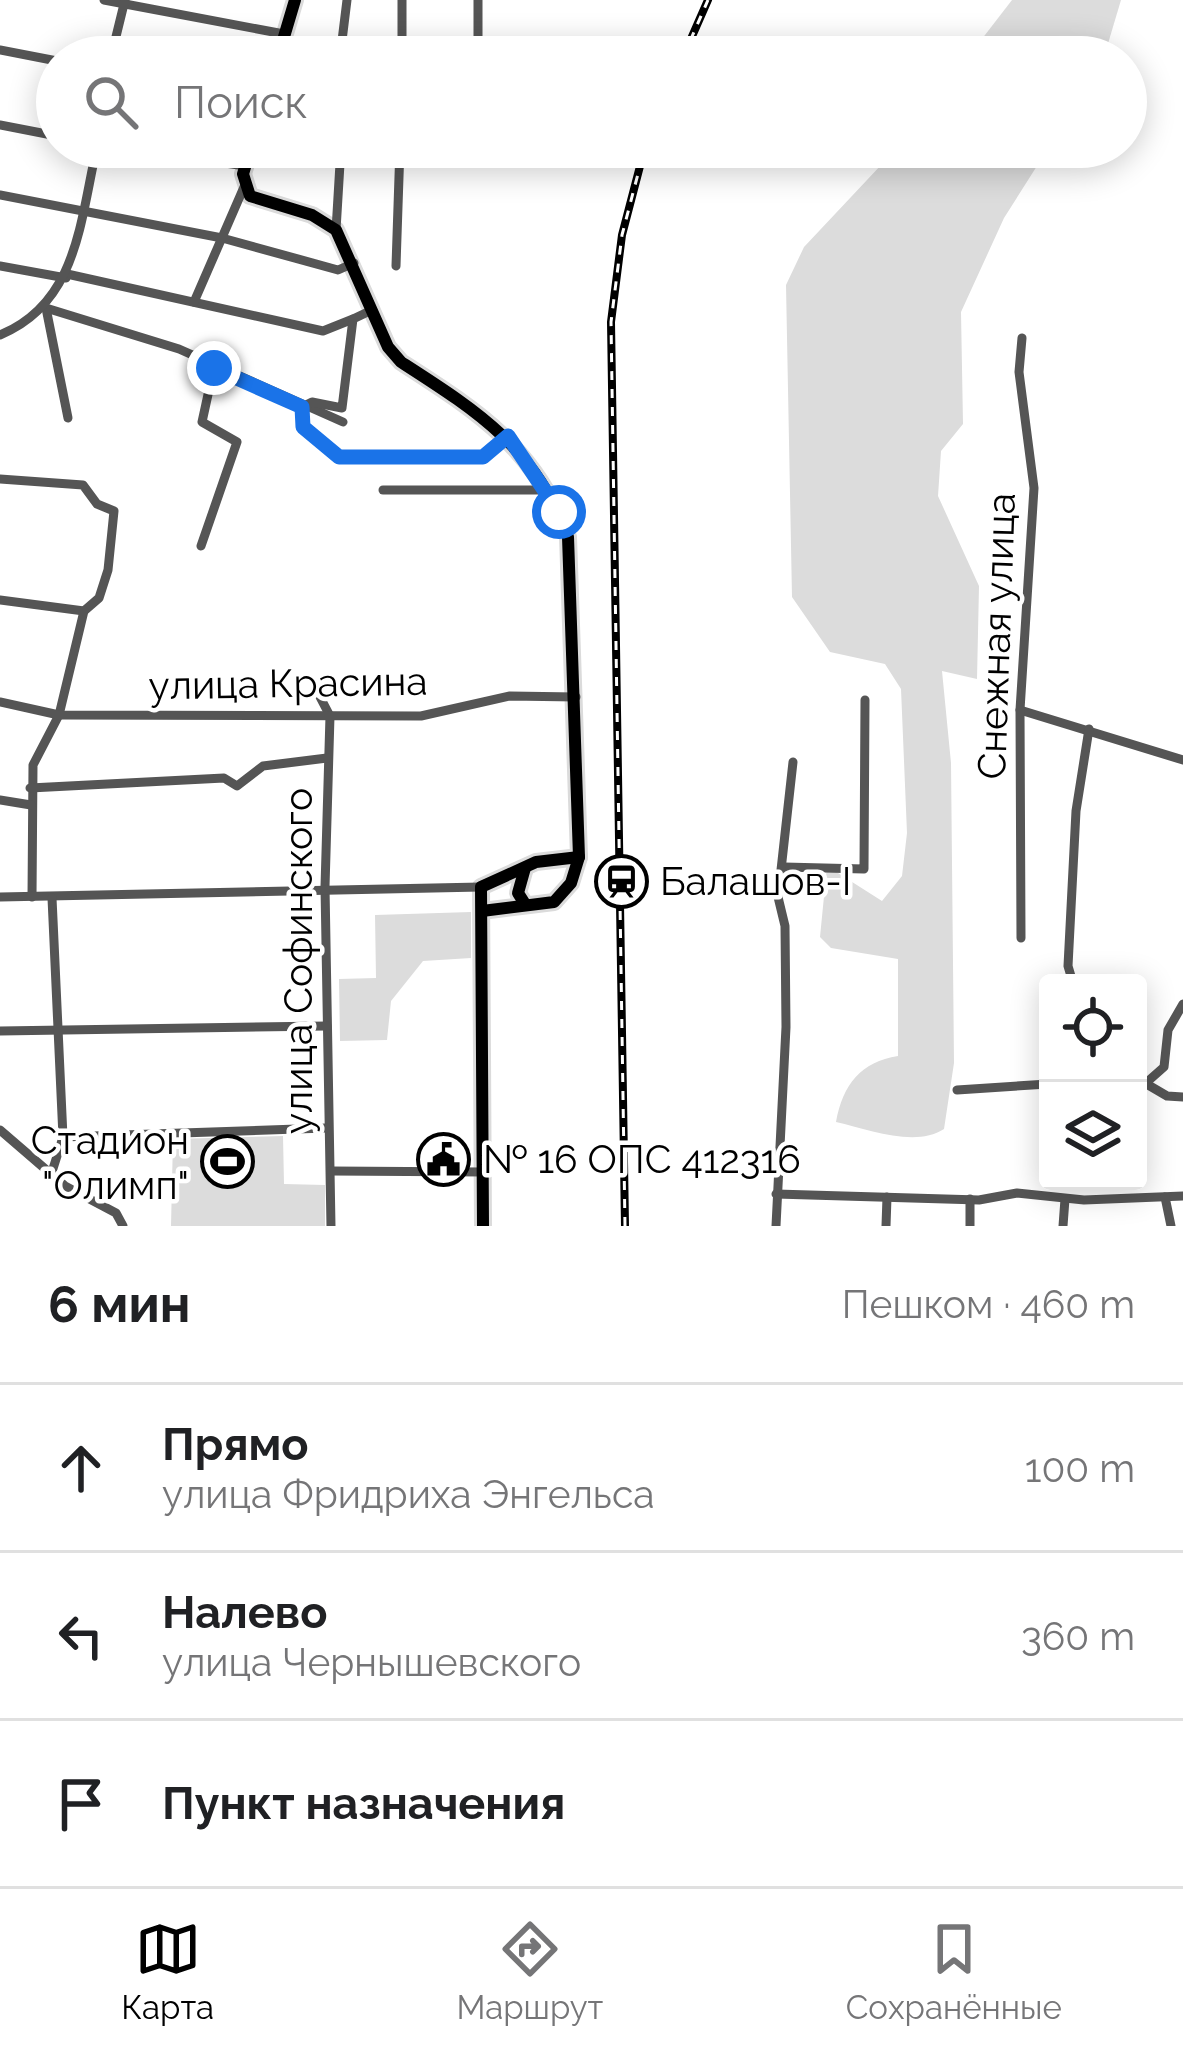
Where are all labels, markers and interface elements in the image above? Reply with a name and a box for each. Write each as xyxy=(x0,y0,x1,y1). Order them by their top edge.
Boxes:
search box xyxy=(36,36,1147,168)
icon: search xyxy=(78,69,144,135)
text: Поиск xyxy=(174,76,308,129)
route end xyxy=(187,341,241,395)
route start xyxy=(532,485,586,539)
street label: Снежная улица xyxy=(968,492,1024,780)
street label: улица Красина xyxy=(148,658,428,708)
street label: улица Софинского xyxy=(275,788,321,1134)
station icon: Балашов-I xyxy=(593,853,649,909)
place label: Балашов-I xyxy=(660,858,851,904)
map controls xyxy=(1039,974,1147,1190)
button: locate xyxy=(1039,974,1147,1082)
button: layers xyxy=(1039,1082,1147,1190)
place label: Стадион "Олимп" xyxy=(31,1117,189,1208)
public building icon: № 16 ОПС 412316 xyxy=(416,1131,472,1187)
sports icon: Стадион "Олимп" xyxy=(200,1134,256,1190)
place label: № 16 ОПС 412316 xyxy=(483,1136,801,1182)
text: 6 мин xyxy=(48,1274,190,1334)
text: Пешком · 460 m xyxy=(842,1281,1135,1327)
text: Прямо xyxy=(162,1418,309,1471)
icon: ahead xyxy=(48,1435,114,1501)
text: 100 m xyxy=(1025,1445,1135,1491)
text: улица Фридриха Энгельса xyxy=(162,1471,655,1517)
text: Налево xyxy=(162,1586,328,1639)
icon: left xyxy=(48,1603,114,1669)
text: 360 m xyxy=(1021,1613,1135,1659)
text: улица Чернышевского xyxy=(162,1639,581,1685)
icon: arrive xyxy=(48,1771,114,1837)
text: Пункт назначения xyxy=(162,1777,565,1830)
tab: Карта xyxy=(121,1916,214,2027)
tab: Маршрут xyxy=(456,1916,603,2027)
tab: Сохранённые xyxy=(846,1916,1062,2027)

